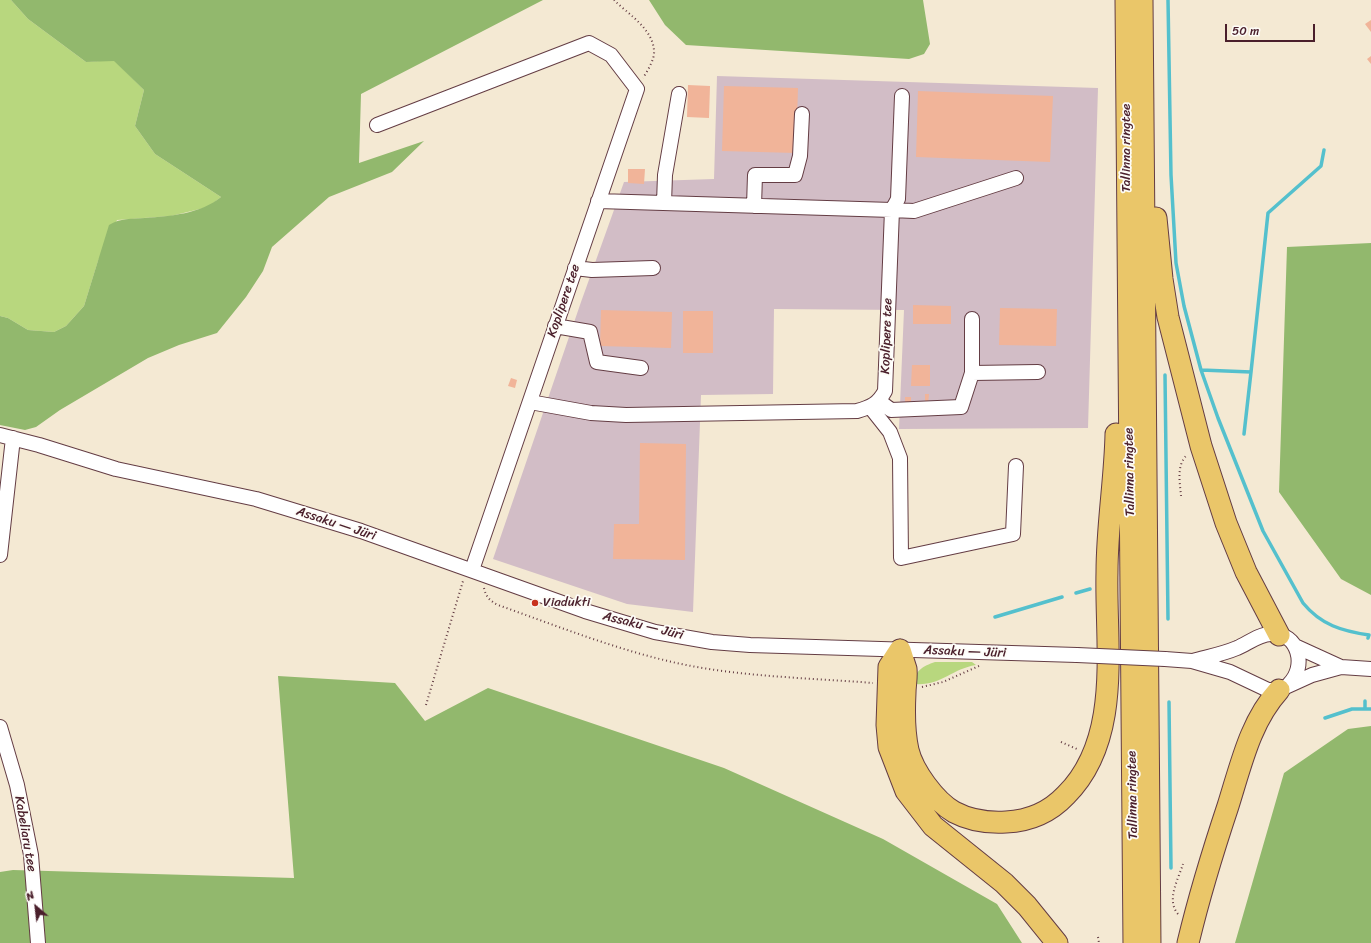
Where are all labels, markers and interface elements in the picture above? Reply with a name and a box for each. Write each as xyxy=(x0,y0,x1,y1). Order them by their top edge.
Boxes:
scale bar xyxy=(1227,16,1317,42)
text: 50 m xyxy=(1232,20,1259,42)
street label: Tallinna ringtee xyxy=(1119,104,1135,192)
street label: Koplipere tee xyxy=(544,262,584,340)
street label: Koplipere tee xyxy=(878,298,896,374)
street label: Tallinna ringtee xyxy=(1121,428,1139,516)
street label: Assaku — Jüri xyxy=(294,504,378,544)
place label: Viadukti xyxy=(543,595,590,611)
marker: Viadukti xyxy=(530,598,540,608)
street label: Assaku — Jüri xyxy=(601,608,685,644)
street label: Assaku — Jüri xyxy=(923,643,1007,661)
street label: Tallinna ringtee xyxy=(1124,751,1142,839)
street label: Kabeliaru tee xyxy=(11,795,39,873)
text: N xyxy=(22,886,38,906)
north arrow xyxy=(16,887,56,927)

